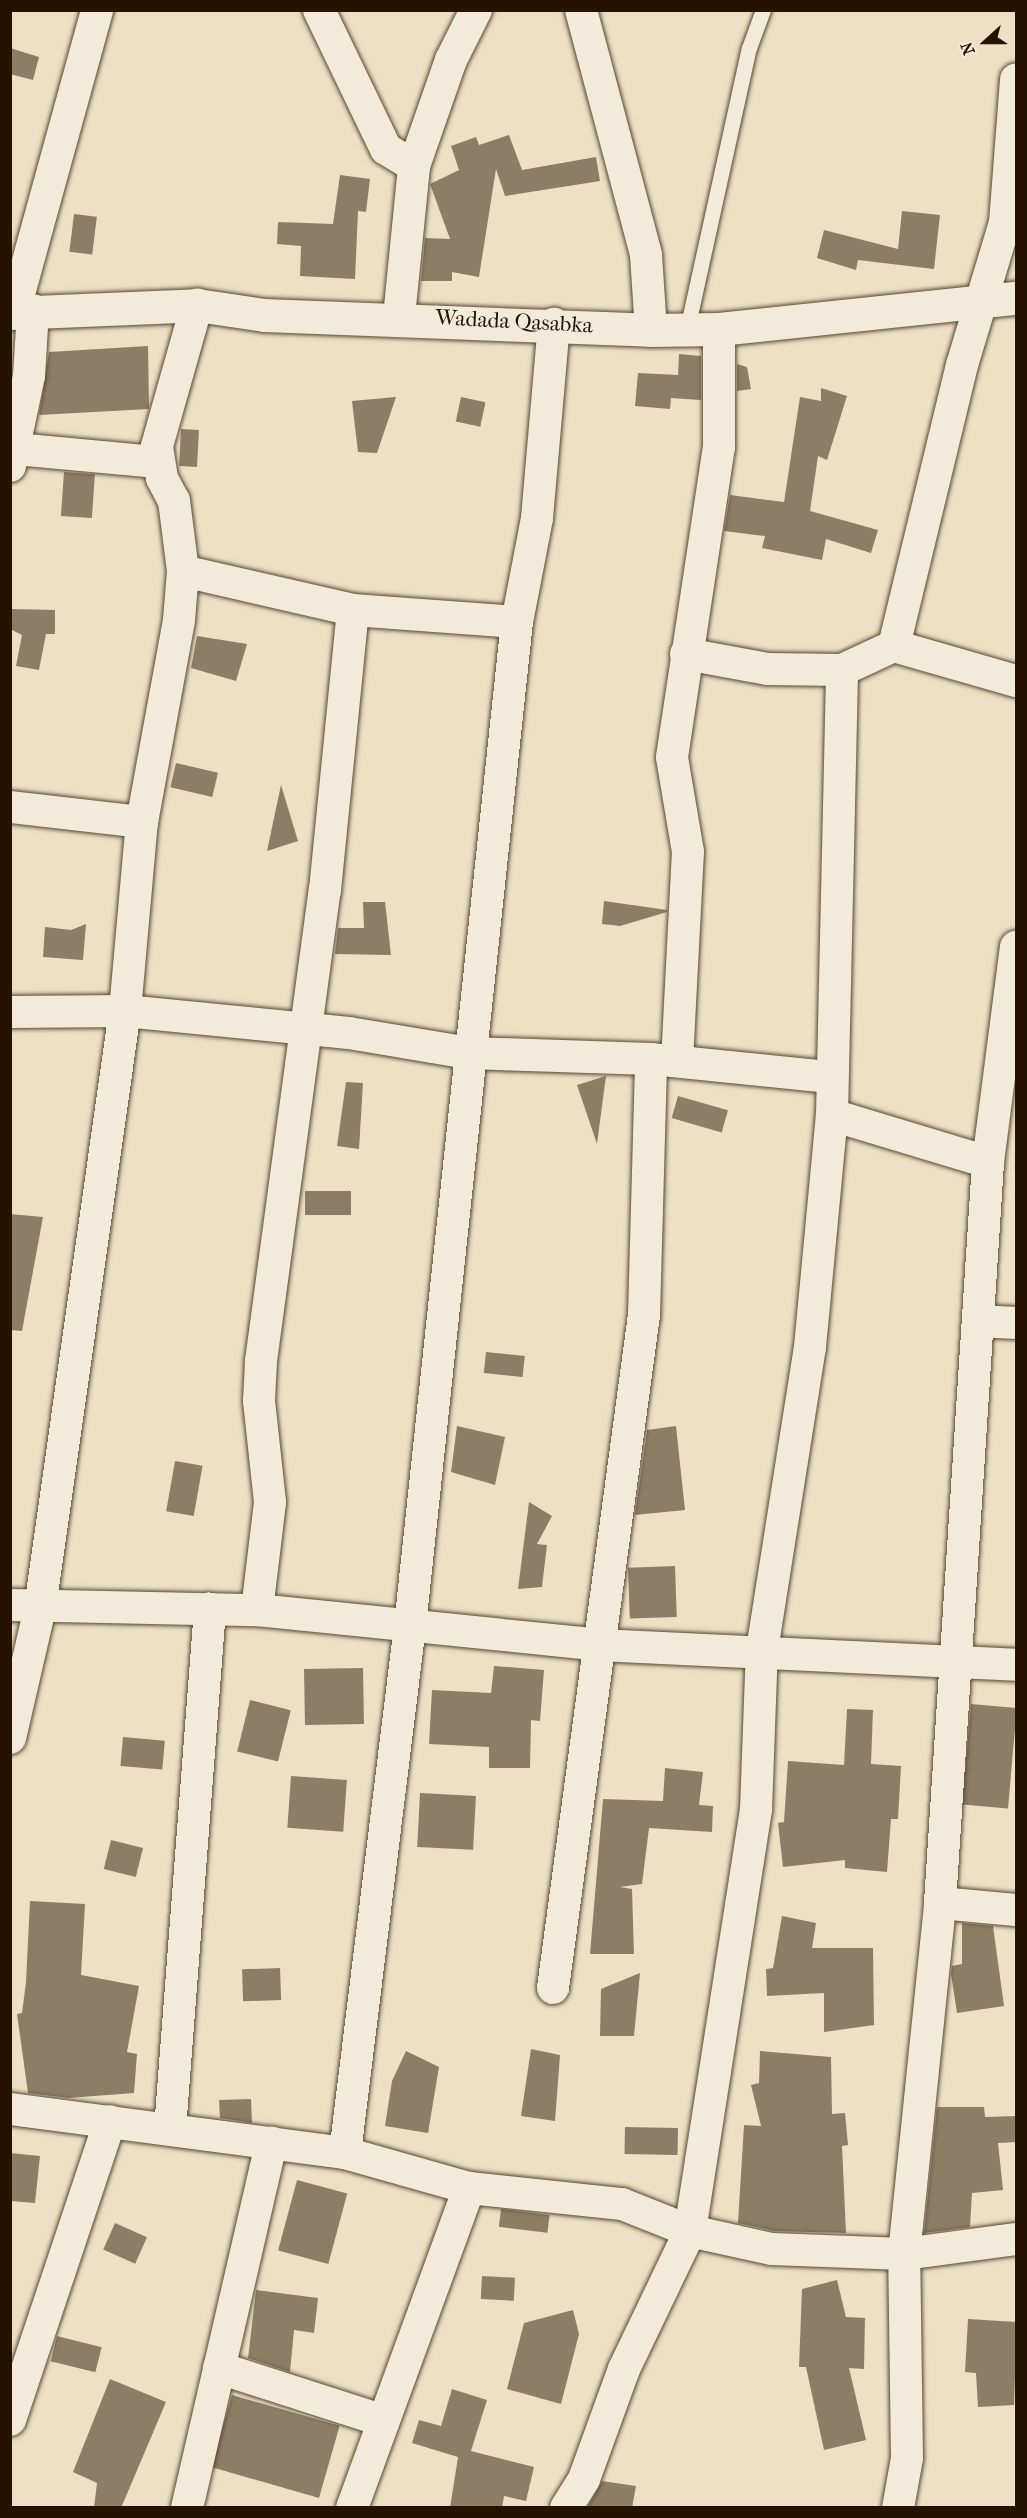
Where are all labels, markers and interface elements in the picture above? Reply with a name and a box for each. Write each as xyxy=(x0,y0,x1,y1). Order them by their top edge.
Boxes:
north arrow xyxy=(955,12,1015,72)
text: N xyxy=(957,40,979,58)
street label: Wadada Qasabka xyxy=(435,305,593,339)

